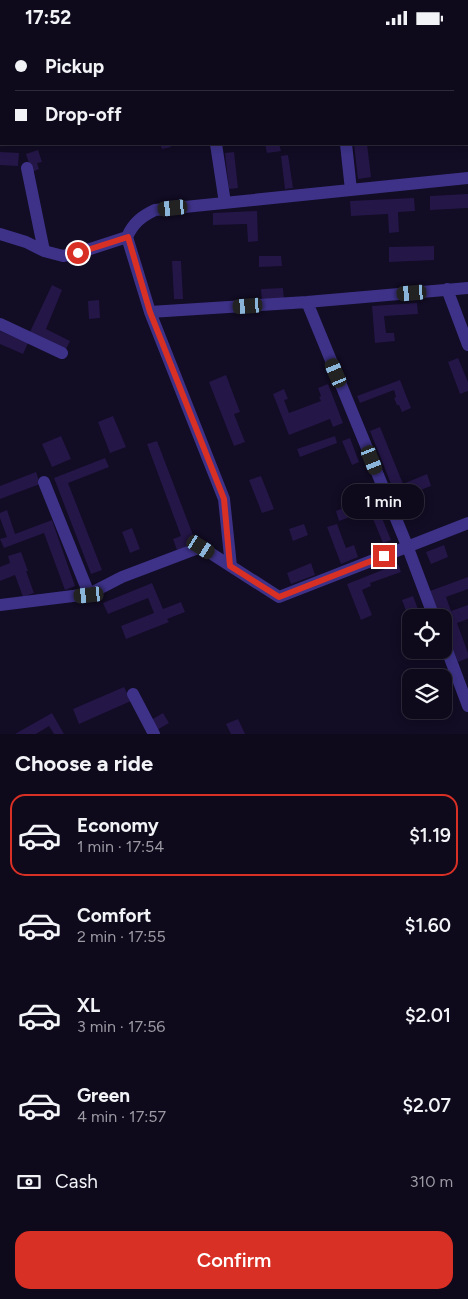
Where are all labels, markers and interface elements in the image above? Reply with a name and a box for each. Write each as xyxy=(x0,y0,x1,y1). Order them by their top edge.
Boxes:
text: 17:52 xyxy=(25,6,71,29)
text: Pickup xyxy=(45,55,104,78)
text: Drop-off xyxy=(45,103,122,126)
car xyxy=(157,199,188,217)
route start xyxy=(67,242,89,264)
car xyxy=(396,284,427,302)
car xyxy=(232,297,263,315)
car xyxy=(323,356,348,390)
car xyxy=(359,443,384,477)
callout: 1 min xyxy=(343,483,425,519)
text: 1 min xyxy=(364,492,402,511)
car xyxy=(184,533,217,561)
route end xyxy=(373,545,395,567)
car xyxy=(73,586,104,604)
map controls xyxy=(402,609,452,719)
button: locate xyxy=(402,609,452,659)
button: layers xyxy=(402,669,452,719)
text: Choose a ride xyxy=(15,750,153,777)
icon: car xyxy=(17,813,62,858)
text: Economy xyxy=(77,814,159,837)
text: $1.19 xyxy=(409,824,451,847)
text: 1 min · 17:54 xyxy=(77,837,164,856)
icon: car xyxy=(17,903,62,948)
text: Comfort xyxy=(77,904,152,927)
text: $1.60 xyxy=(405,914,451,937)
text: 2 min · 17:55 xyxy=(77,927,166,946)
icon: car xyxy=(17,993,62,1038)
text: XL xyxy=(77,994,100,1017)
text: $2.01 xyxy=(405,1004,451,1027)
text: 3 min · 17:56 xyxy=(77,1017,165,1036)
icon: car xyxy=(17,1083,62,1128)
text: Green xyxy=(77,1084,130,1107)
text: $2.07 xyxy=(402,1094,451,1117)
text: 4 min · 17:57 xyxy=(77,1107,166,1126)
icon: cash xyxy=(15,1168,43,1196)
text: Cash xyxy=(55,1170,98,1193)
text: 310 m xyxy=(410,1172,453,1191)
button: Confirm xyxy=(15,1231,453,1289)

